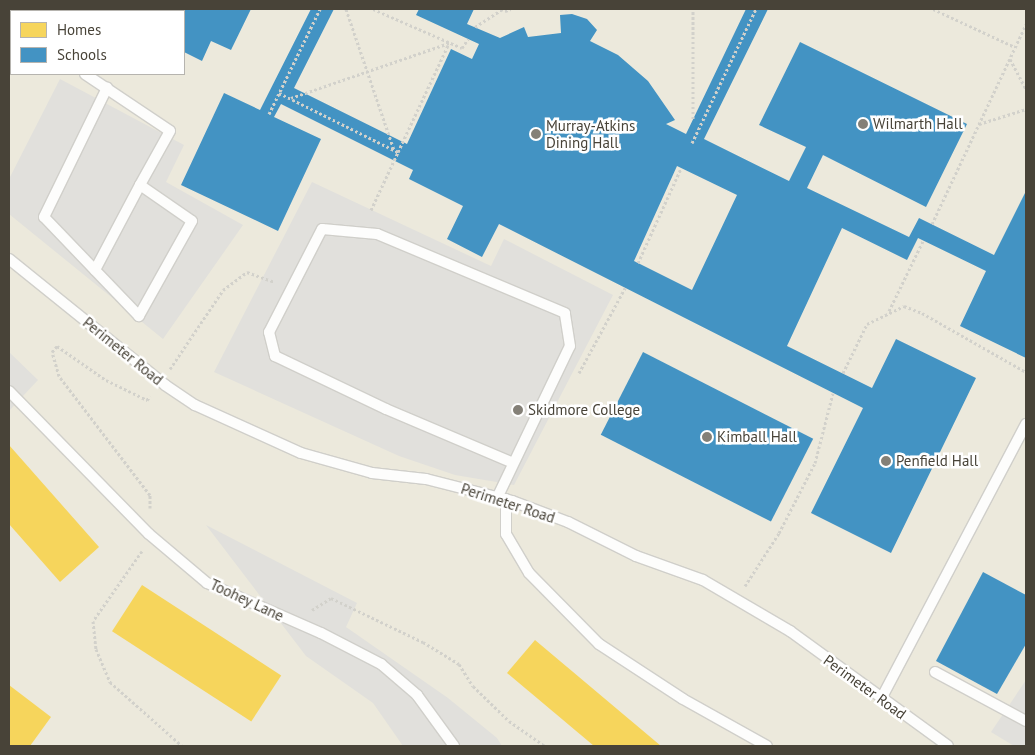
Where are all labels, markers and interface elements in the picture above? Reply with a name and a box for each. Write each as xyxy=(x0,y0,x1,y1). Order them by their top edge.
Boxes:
legend xyxy=(10,10,185,75)
text: Homes xyxy=(57,20,101,39)
text: Schools xyxy=(57,45,107,64)
place label: Wilmarth Hall xyxy=(873,115,963,133)
place label: Murray-Atkins Dining Hall xyxy=(546,116,635,151)
marker: Wilmarth Hall xyxy=(857,118,869,130)
marker: Murray-Atkins Dining Hall xyxy=(530,128,542,140)
street label: Perimeter Road xyxy=(79,313,167,389)
place label: Skidmore College xyxy=(528,401,640,419)
marker: Skidmore College xyxy=(512,404,524,416)
place label: Kimball Hall xyxy=(717,428,797,446)
marker: Kimball Hall xyxy=(701,431,713,443)
place label: Penfield Hall xyxy=(896,452,978,470)
marker: Penfield Hall xyxy=(880,455,892,467)
street label: Perimeter Road xyxy=(459,479,557,527)
street label: Toohey Lane xyxy=(207,575,287,625)
street label: Perimeter Road xyxy=(820,651,910,723)

